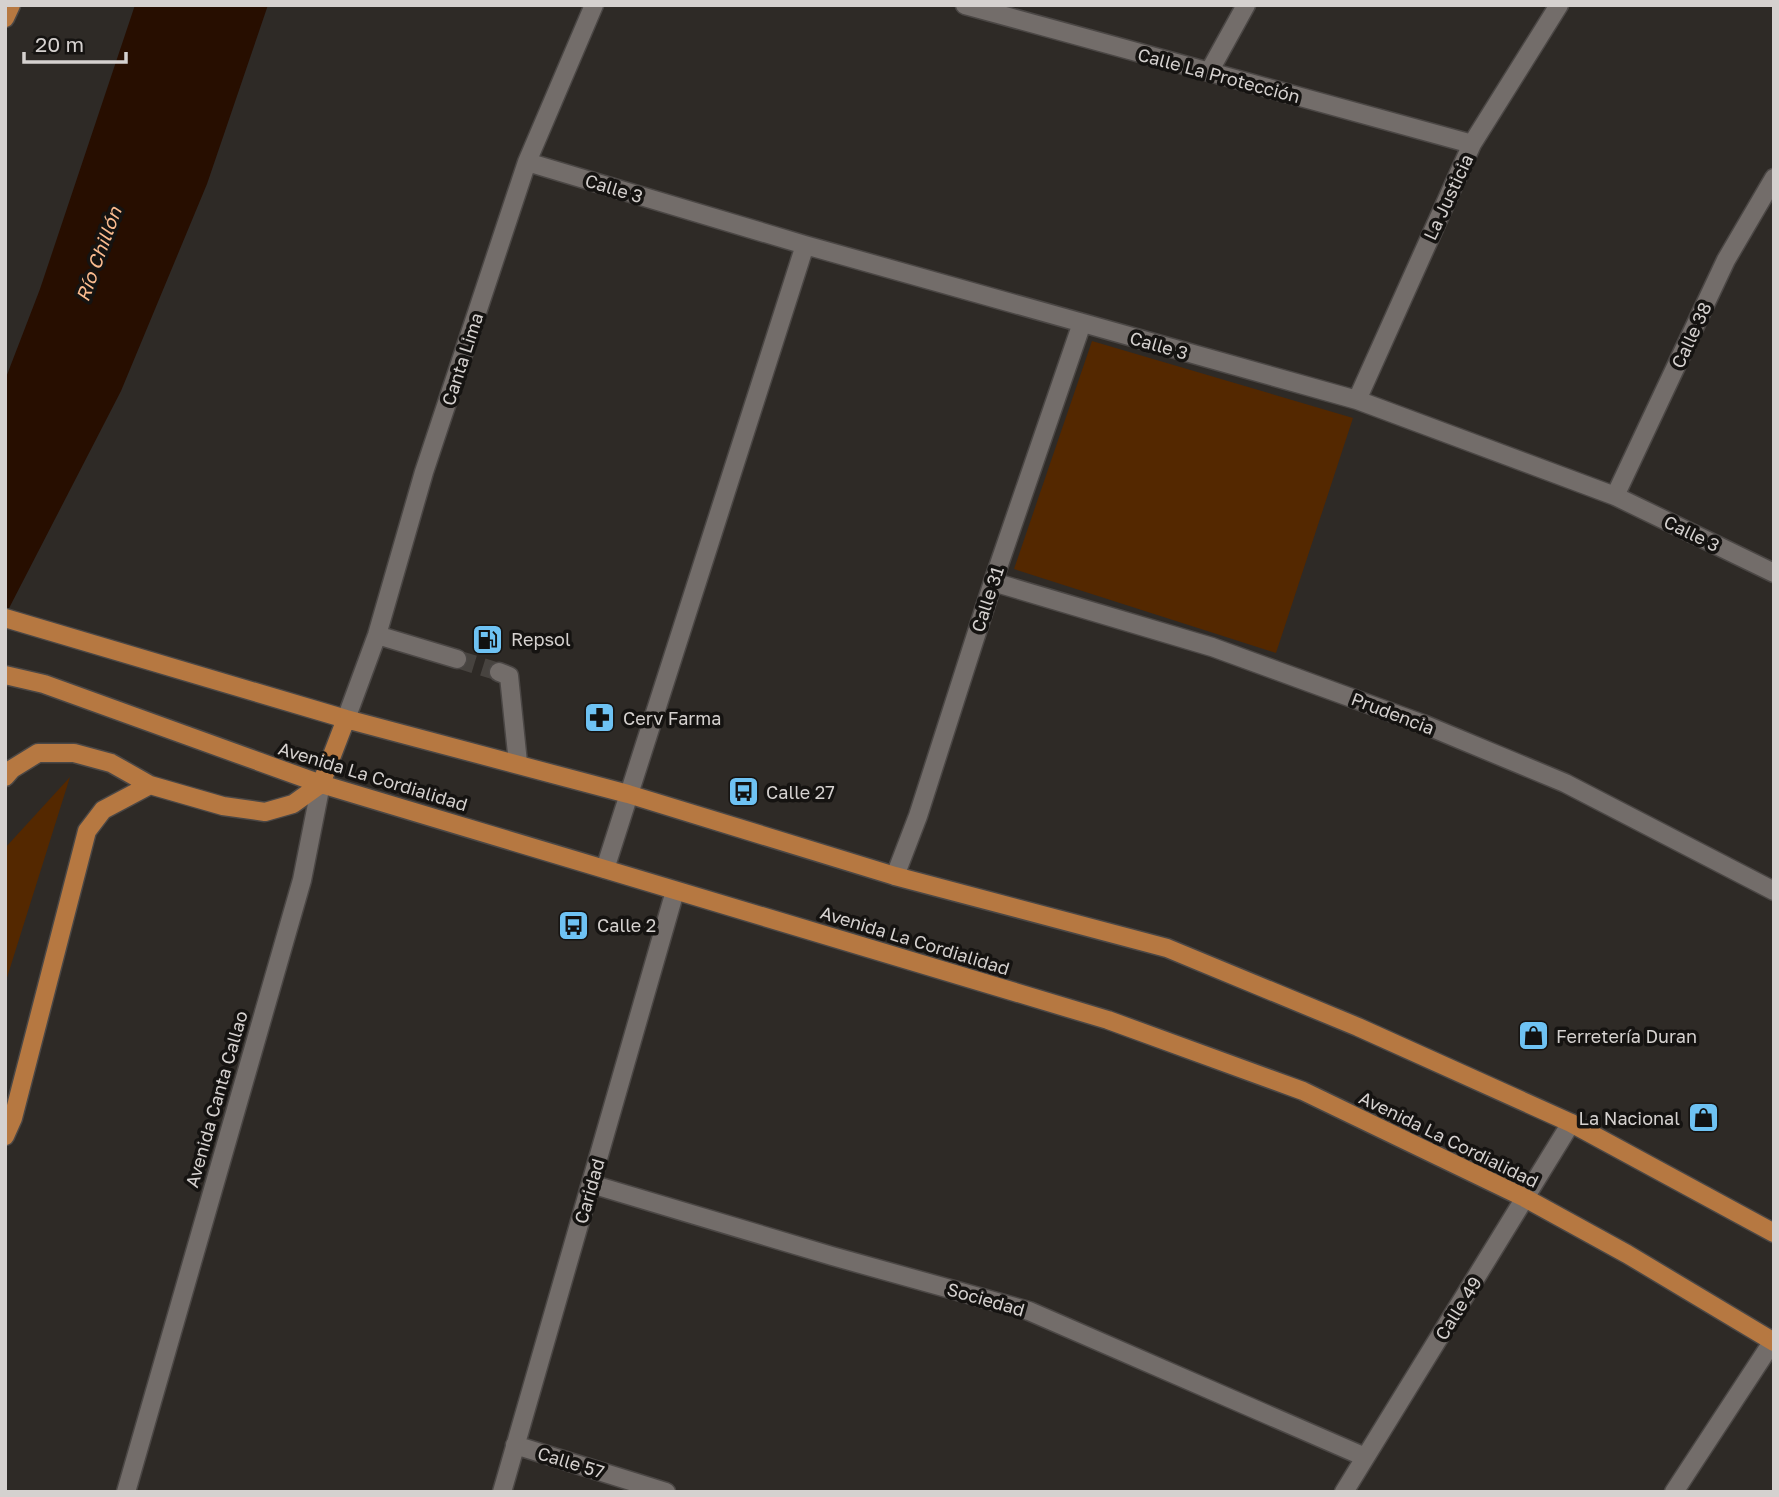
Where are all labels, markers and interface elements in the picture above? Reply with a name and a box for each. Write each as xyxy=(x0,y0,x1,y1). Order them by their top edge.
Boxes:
scale bar xyxy=(24,21,126,65)
text: 20 m xyxy=(35,31,84,57)
street label: Calle La Protección xyxy=(1135,43,1303,107)
street label: La Justicia xyxy=(1419,150,1477,244)
street label: Calle 3 xyxy=(582,169,646,207)
water label: Río Chillón xyxy=(70,202,126,304)
street label: Calle 38 xyxy=(1666,299,1716,371)
street label: Canta Lima xyxy=(437,310,487,408)
street label: Calle 3 xyxy=(1127,326,1191,364)
street label: Calle 3 xyxy=(1661,510,1723,556)
street label: Calle 31 xyxy=(966,563,1008,635)
fuel station icon: Repsol xyxy=(471,622,505,656)
place label: Repsol xyxy=(511,628,571,650)
street label: Prudencia xyxy=(1348,687,1438,739)
pharmacy icon: Cerv Farma xyxy=(583,701,617,735)
place label: Cerv Farma xyxy=(623,707,721,729)
street label: Avenida La Cordialidad xyxy=(276,737,470,815)
bus stop icon: Calle 27 xyxy=(726,775,760,809)
place label: Calle 27 xyxy=(766,781,835,803)
street label: Avenida La Cordialidad xyxy=(818,901,1012,979)
bus stop icon: Calle 2 xyxy=(557,908,591,942)
place label: Calle 2 xyxy=(597,914,656,936)
street label: Avenida Canta Callao xyxy=(180,1008,252,1190)
shop icon: Ferretería Duran xyxy=(1516,1019,1550,1053)
place label: Ferretería Duran xyxy=(1556,1025,1697,1047)
street label: Avenida La Cordialidad xyxy=(1356,1086,1542,1192)
shop icon: La Nacional xyxy=(1686,1101,1720,1135)
place label: La Nacional xyxy=(1579,1107,1680,1129)
street label: Caridad xyxy=(569,1156,609,1226)
street label: Calle 49 xyxy=(1430,1272,1486,1344)
street label: Sociedad xyxy=(945,1277,1027,1321)
street label: Calle 57 xyxy=(535,1441,607,1483)

